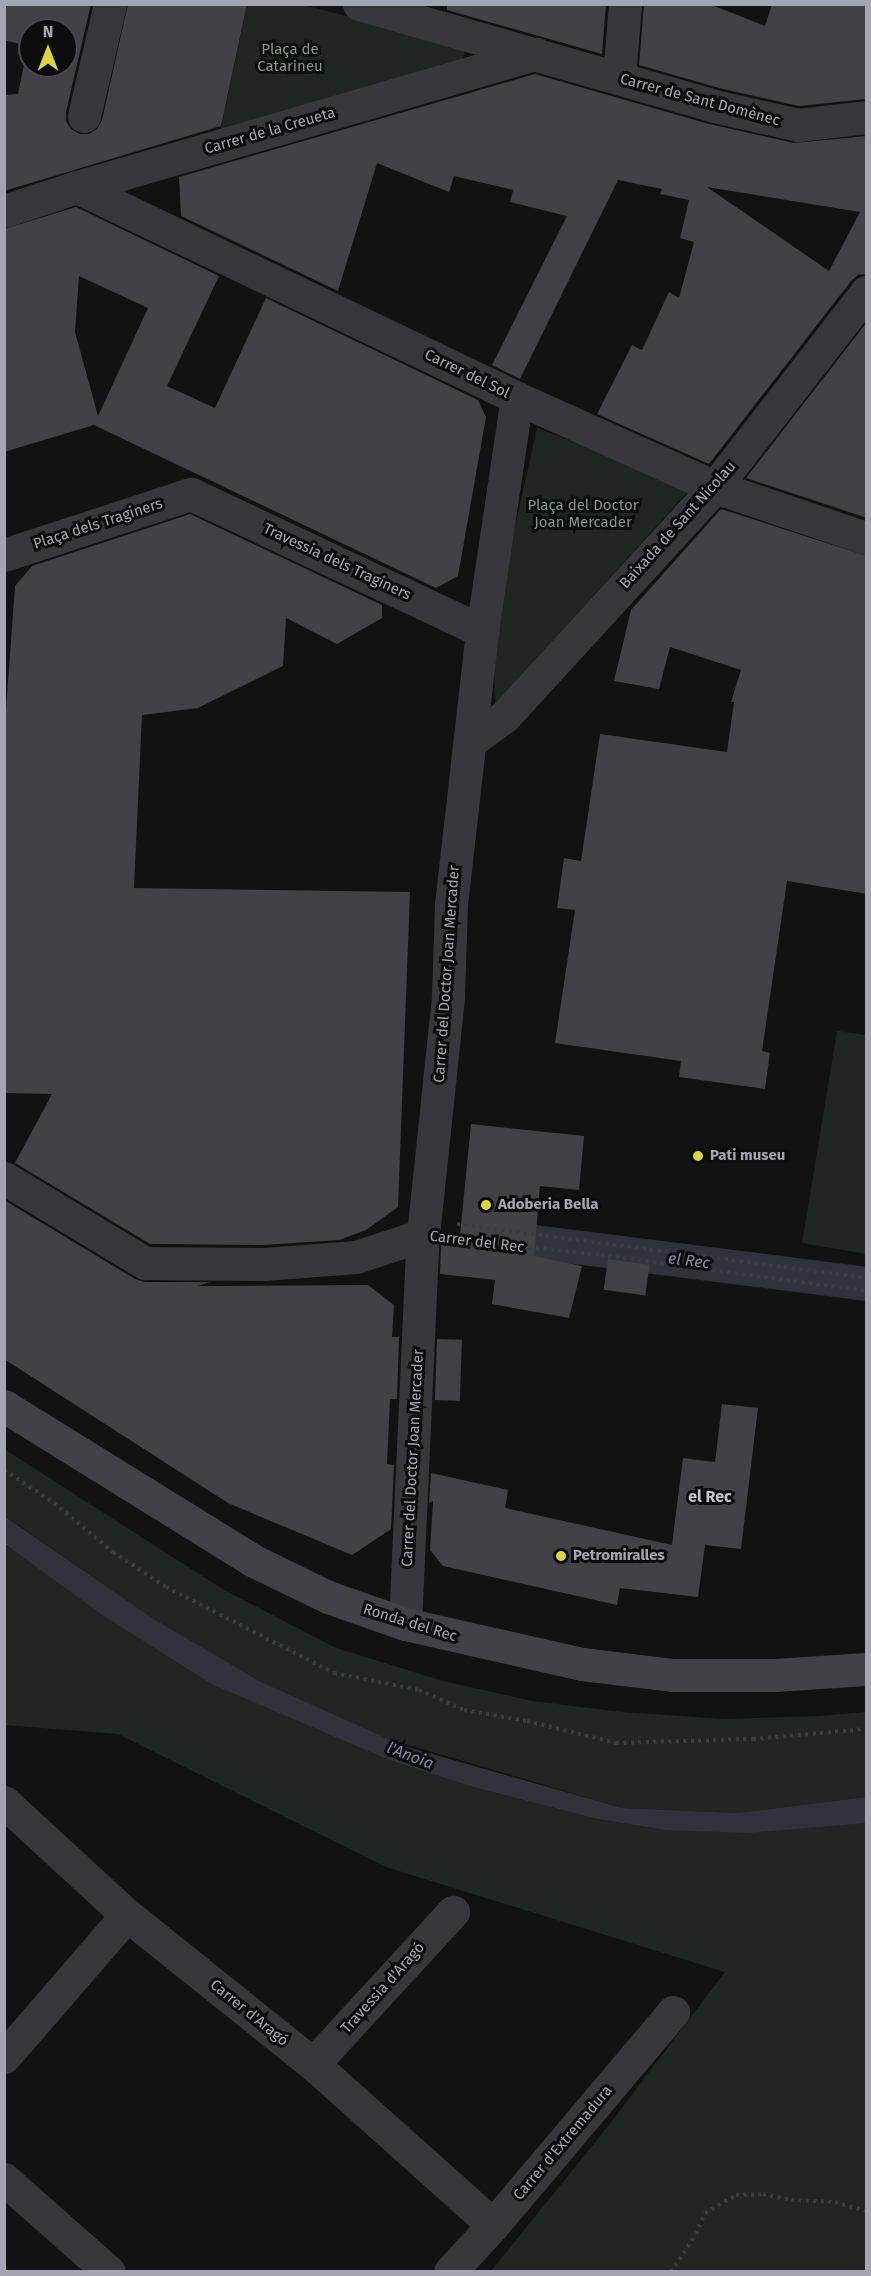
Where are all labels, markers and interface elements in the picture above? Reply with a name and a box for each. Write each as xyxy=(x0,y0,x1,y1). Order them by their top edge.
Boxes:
north arrow xyxy=(18,18,78,78)
text: N xyxy=(43,22,53,41)
park label: Plaça de Catarineu xyxy=(257,40,323,75)
street label: Carrer de Sant Domènec xyxy=(618,70,782,130)
street label: Carrer de la Creueta xyxy=(203,104,337,158)
street label: Carrer del Sol xyxy=(422,346,512,402)
street label: Baixada de Sant Nicolau xyxy=(616,458,740,592)
street label: Plaça dels Traginers xyxy=(31,495,165,553)
park label: Plaça del Doctor Joan Mercader xyxy=(527,496,639,531)
street label: Travessia dels Traginers xyxy=(260,520,414,604)
street label: Carrer del Doctor Joan Mercader xyxy=(430,865,464,1083)
place label: Pati museu xyxy=(710,1147,785,1165)
marker: Pati museu xyxy=(691,1149,705,1163)
place label: Adoberia Bella xyxy=(498,1196,598,1214)
marker: Adoberia Bella xyxy=(479,1198,493,1212)
street label: Carrer del Rec xyxy=(429,1227,525,1257)
water label: el Rec xyxy=(667,1249,711,1273)
street label: Carrer del Doctor Joan Mercader xyxy=(398,1349,428,1567)
district label: el Rec xyxy=(688,1487,732,1507)
place label: Petromiralles xyxy=(573,1547,665,1565)
marker: Petromiralles xyxy=(554,1549,568,1563)
street label: Ronda del Rec xyxy=(361,1600,459,1646)
water label: l'Anoia xyxy=(384,1738,436,1774)
street label: Travessia d'Aragó xyxy=(337,1939,429,2037)
street label: Carrer d'Aragó xyxy=(206,1976,292,2050)
street label: Carrer d'Extremadura xyxy=(510,2082,616,2204)

